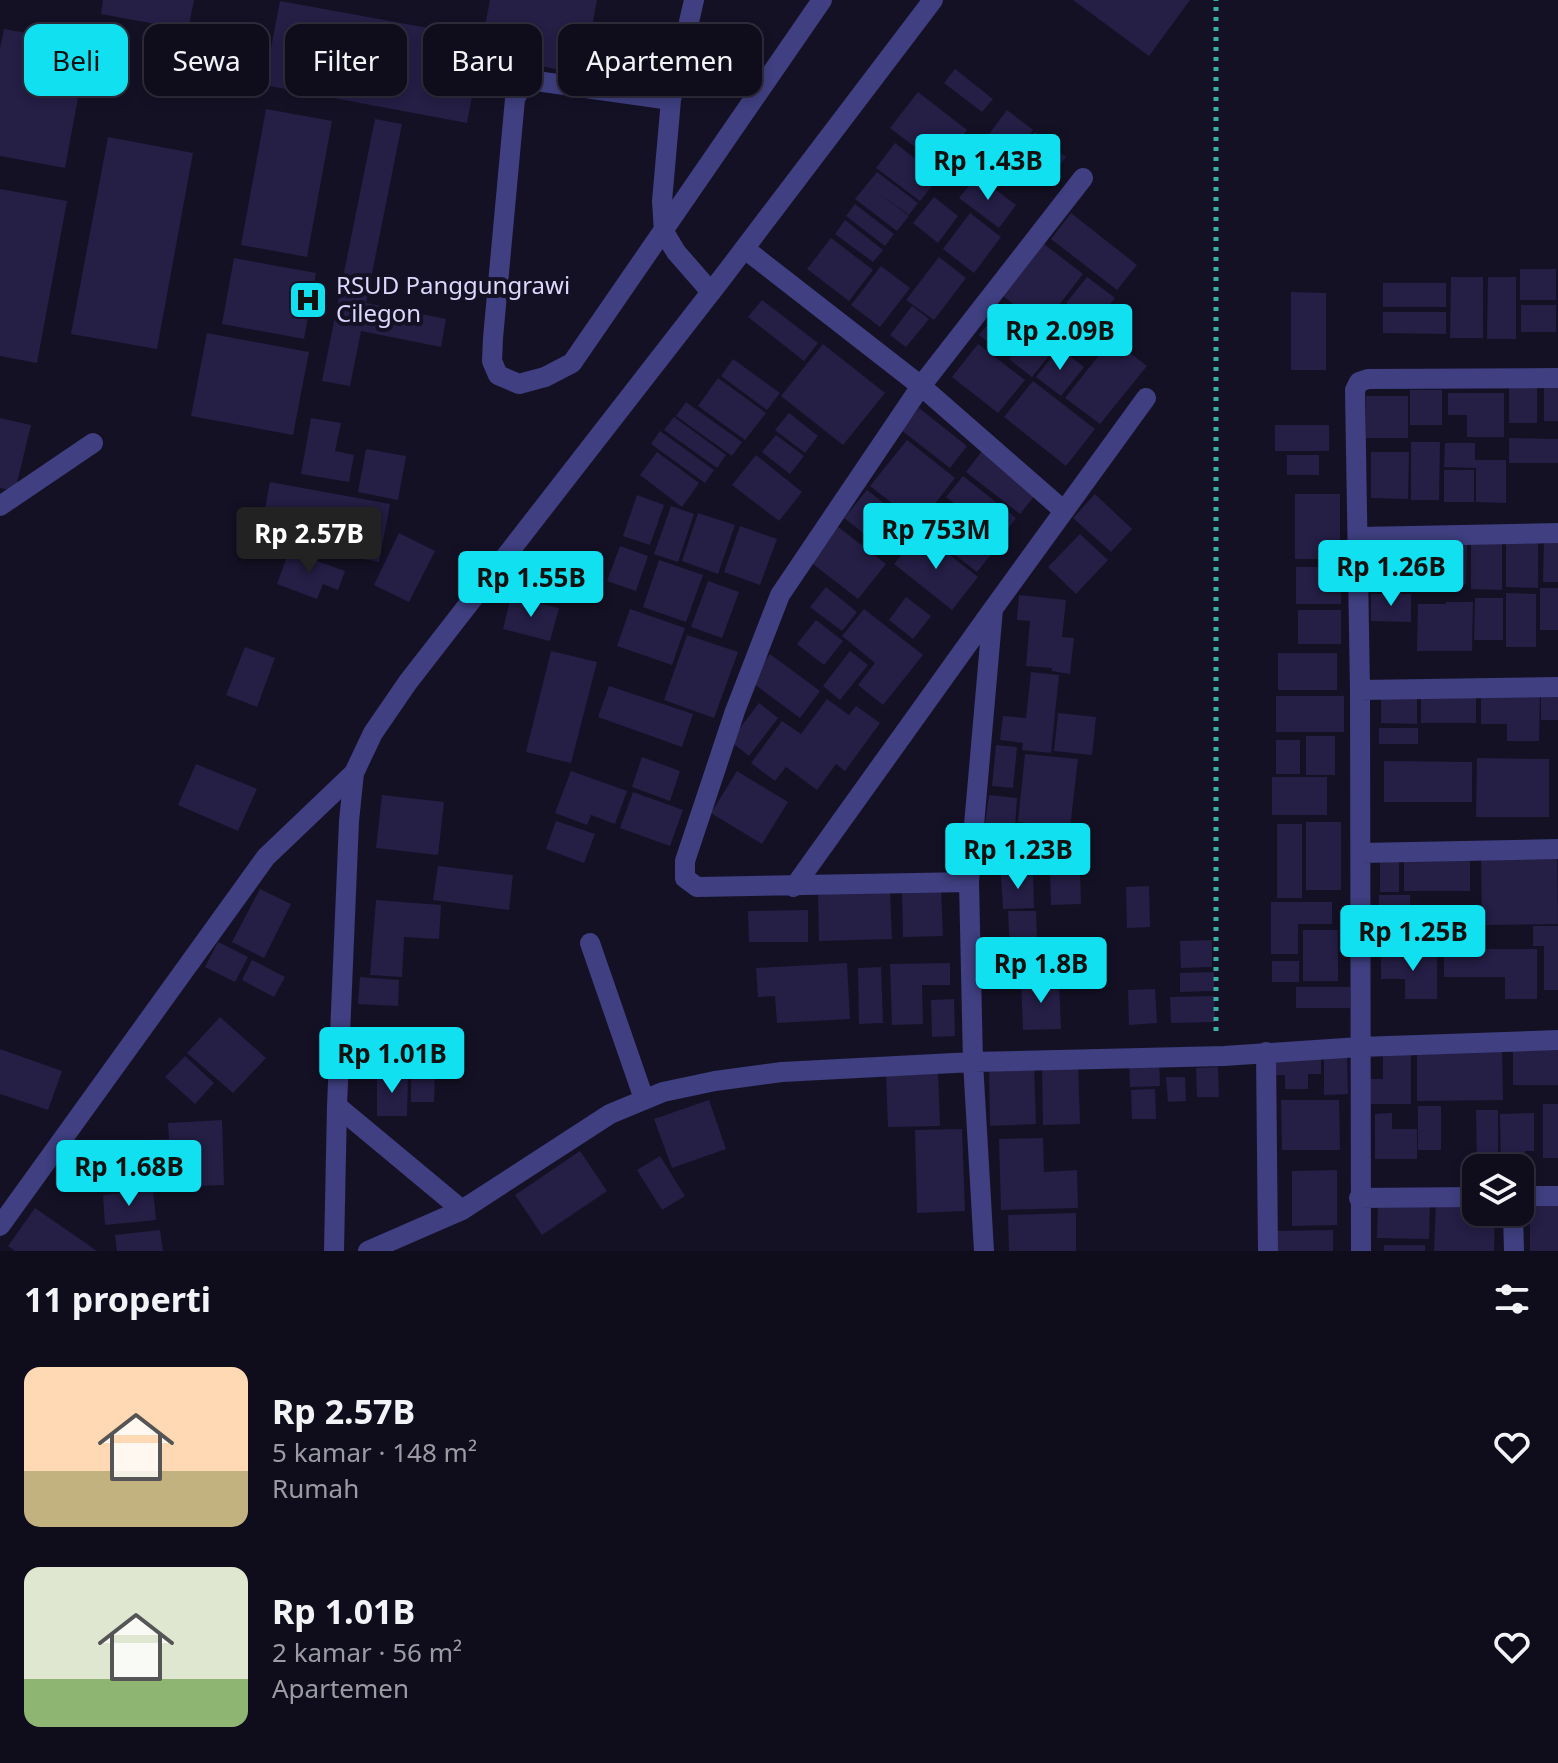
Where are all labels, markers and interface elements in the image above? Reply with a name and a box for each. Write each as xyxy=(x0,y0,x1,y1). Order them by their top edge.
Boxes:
chip: Beli xyxy=(24,24,128,96)
chip: Sewa xyxy=(144,24,269,96)
chip: Filter xyxy=(285,24,407,96)
chip: Baru xyxy=(423,24,542,96)
chip: Apartemen xyxy=(558,24,762,96)
pin: Rp 1.43B xyxy=(905,134,1071,202)
text: Rp 1.43B xyxy=(933,142,1043,178)
place label: RSUD Panggungrawi Cilegon xyxy=(336,268,570,329)
hospital icon: RSUD Panggungrawi Cilegon xyxy=(287,279,329,321)
pin: Rp 2.09B xyxy=(977,304,1143,372)
text: Rp 2.09B xyxy=(1005,312,1115,348)
pin: Rp 753M xyxy=(862,503,1010,571)
pin: Rp 2.57B xyxy=(226,507,392,575)
text: Rp 753M xyxy=(881,511,991,547)
text: Rp 2.57B xyxy=(254,515,364,551)
pin: Rp 1.26B xyxy=(1308,540,1474,608)
text: Rp 1.26B xyxy=(1336,548,1446,584)
pin: Rp 1.55B xyxy=(448,551,614,619)
text: Rp 1.55B xyxy=(476,559,586,595)
pin: Rp 1.23B xyxy=(935,823,1101,891)
text: Rp 1.23B xyxy=(963,831,1073,867)
pin: Rp 1.25B xyxy=(1330,905,1496,973)
text: Rp 1.25B xyxy=(1358,913,1468,949)
pin: Rp 1.8B xyxy=(967,937,1115,1005)
text: Rp 1.8B xyxy=(994,945,1088,981)
pin: Rp 1.01B xyxy=(309,1027,475,1095)
text: Rp 1.01B xyxy=(337,1035,447,1071)
pin: Rp 1.68B xyxy=(46,1140,212,1208)
text: Rp 1.68B xyxy=(74,1148,184,1184)
map controls xyxy=(1462,1154,1534,1226)
button: layers xyxy=(1462,1154,1534,1226)
text: 11 properti xyxy=(24,1276,211,1322)
icon: filters xyxy=(1490,1277,1534,1321)
text: Rp 2.57B xyxy=(272,1388,415,1434)
icon: home xyxy=(88,1399,184,1495)
icon: heart xyxy=(1490,1425,1534,1469)
text: 5 kamar · 148 m² xyxy=(272,1434,477,1470)
text: Rumah xyxy=(272,1470,359,1506)
text: Rp 1.01B xyxy=(272,1588,415,1634)
icon: home xyxy=(88,1599,184,1695)
icon: heart xyxy=(1490,1625,1534,1669)
text: 2 kamar · 56 m² xyxy=(272,1634,462,1670)
text: Apartemen xyxy=(272,1670,409,1706)

